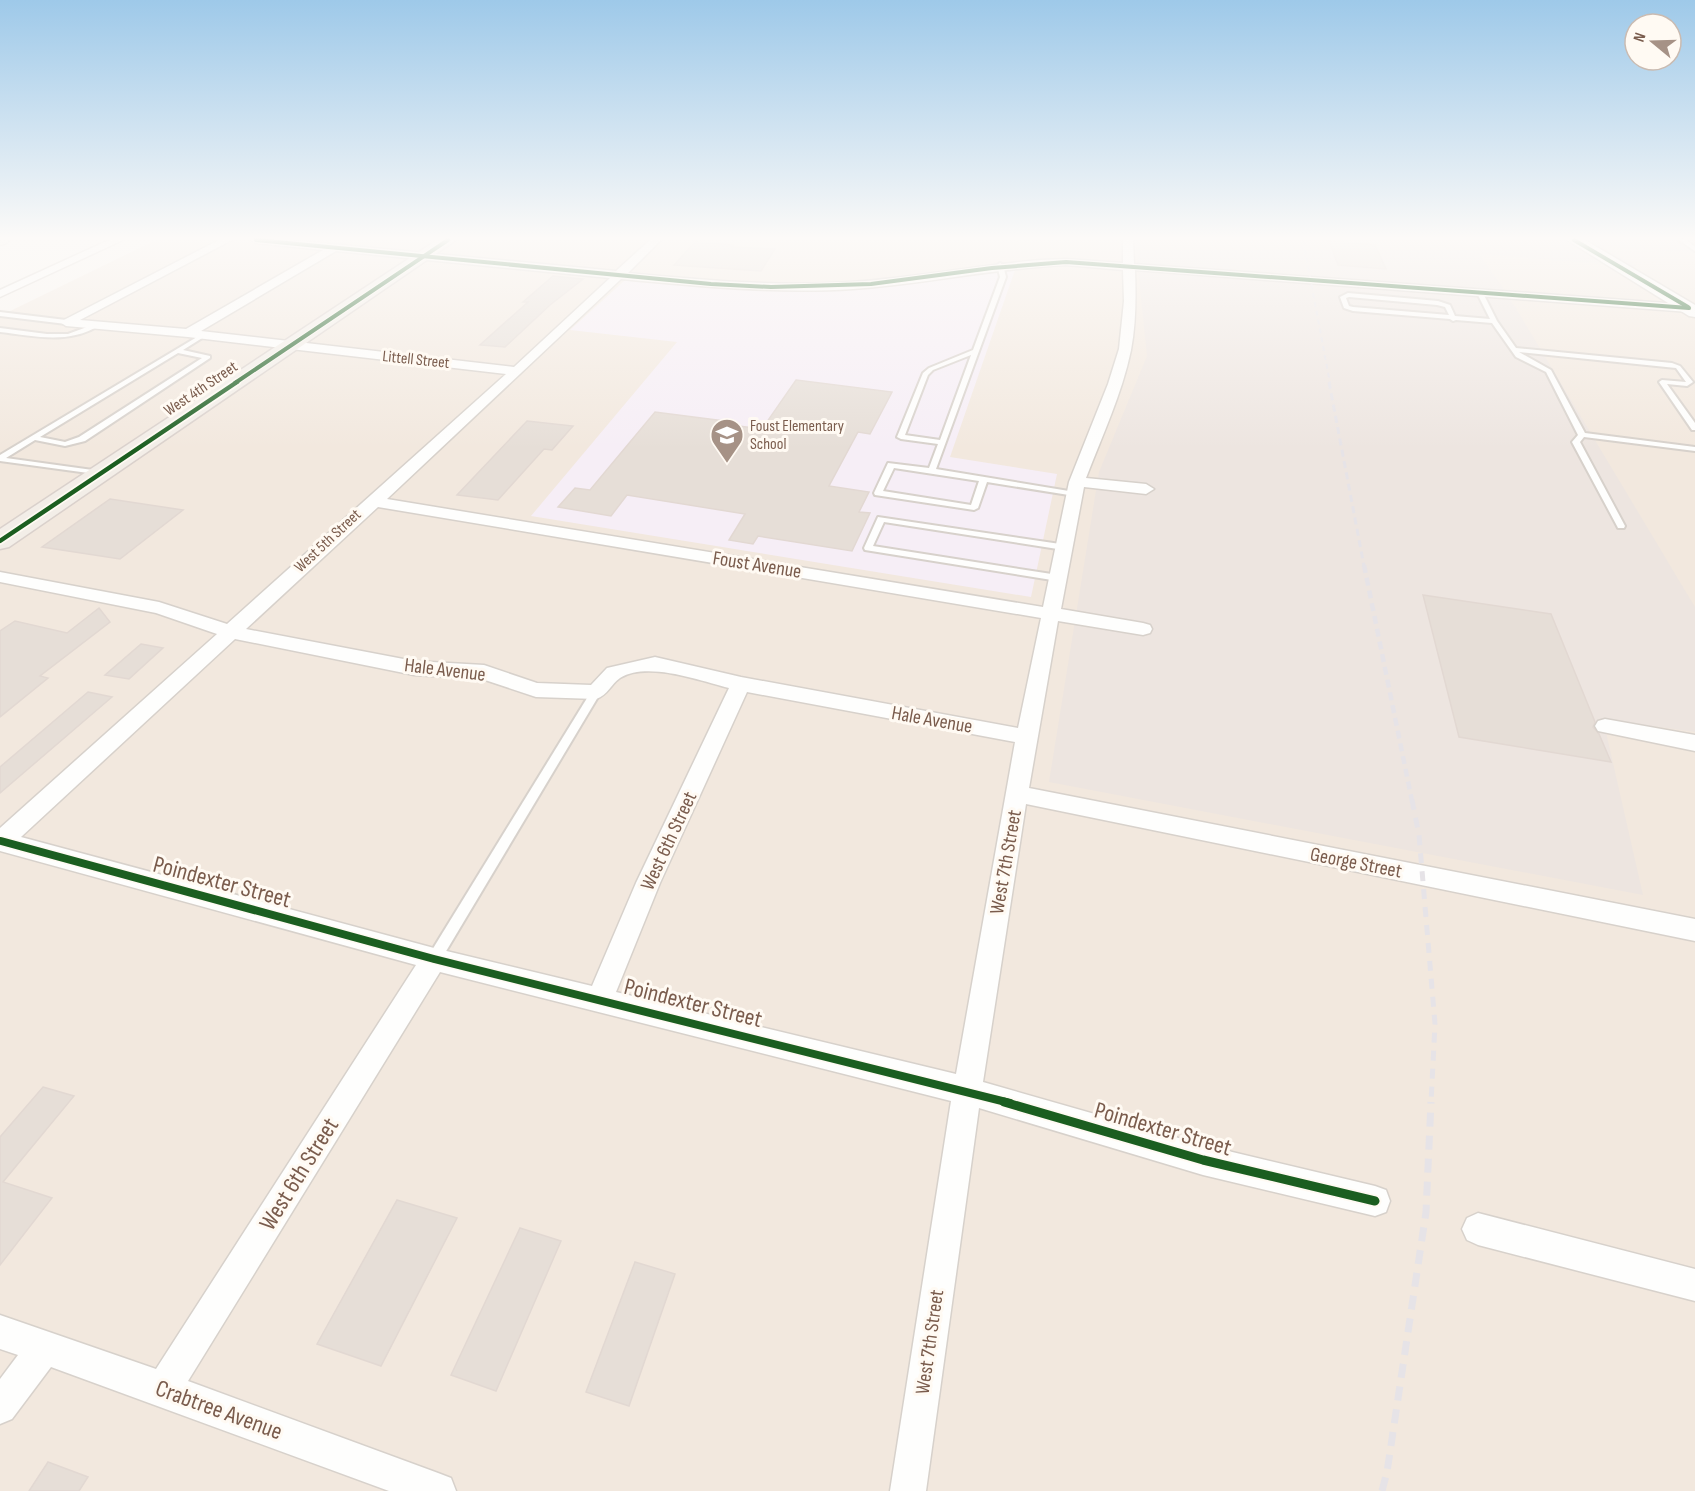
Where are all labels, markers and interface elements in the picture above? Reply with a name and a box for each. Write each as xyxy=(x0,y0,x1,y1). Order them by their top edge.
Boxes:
north arrow xyxy=(1623,12,1683,72)
text: N xyxy=(1630,30,1651,45)
street label: Littell Street xyxy=(382,347,451,373)
street label: West 4th Street xyxy=(161,357,241,420)
school or university icon: Foust Elementary School xyxy=(709,417,745,464)
place label: Foust Elementary School xyxy=(750,417,844,454)
street label: West 5th Street xyxy=(291,505,365,577)
street label: Foust Avenue xyxy=(711,546,803,584)
street label: Hale Avenue xyxy=(403,653,487,687)
street label: Hale Avenue xyxy=(890,701,974,739)
street label: West 6th Street xyxy=(636,788,702,894)
street label: West 7th Street xyxy=(985,808,1027,916)
street label: George Street xyxy=(1308,842,1404,884)
street label: Poindexter Street xyxy=(150,850,294,914)
street label: Poindexter Street xyxy=(621,972,765,1034)
street label: Poindexter Street xyxy=(1091,1096,1235,1162)
street label: West 6th Street xyxy=(253,1112,345,1236)
street label: West 7th Street xyxy=(911,1288,949,1396)
street label: Crabtree Avenue xyxy=(152,1374,286,1446)

